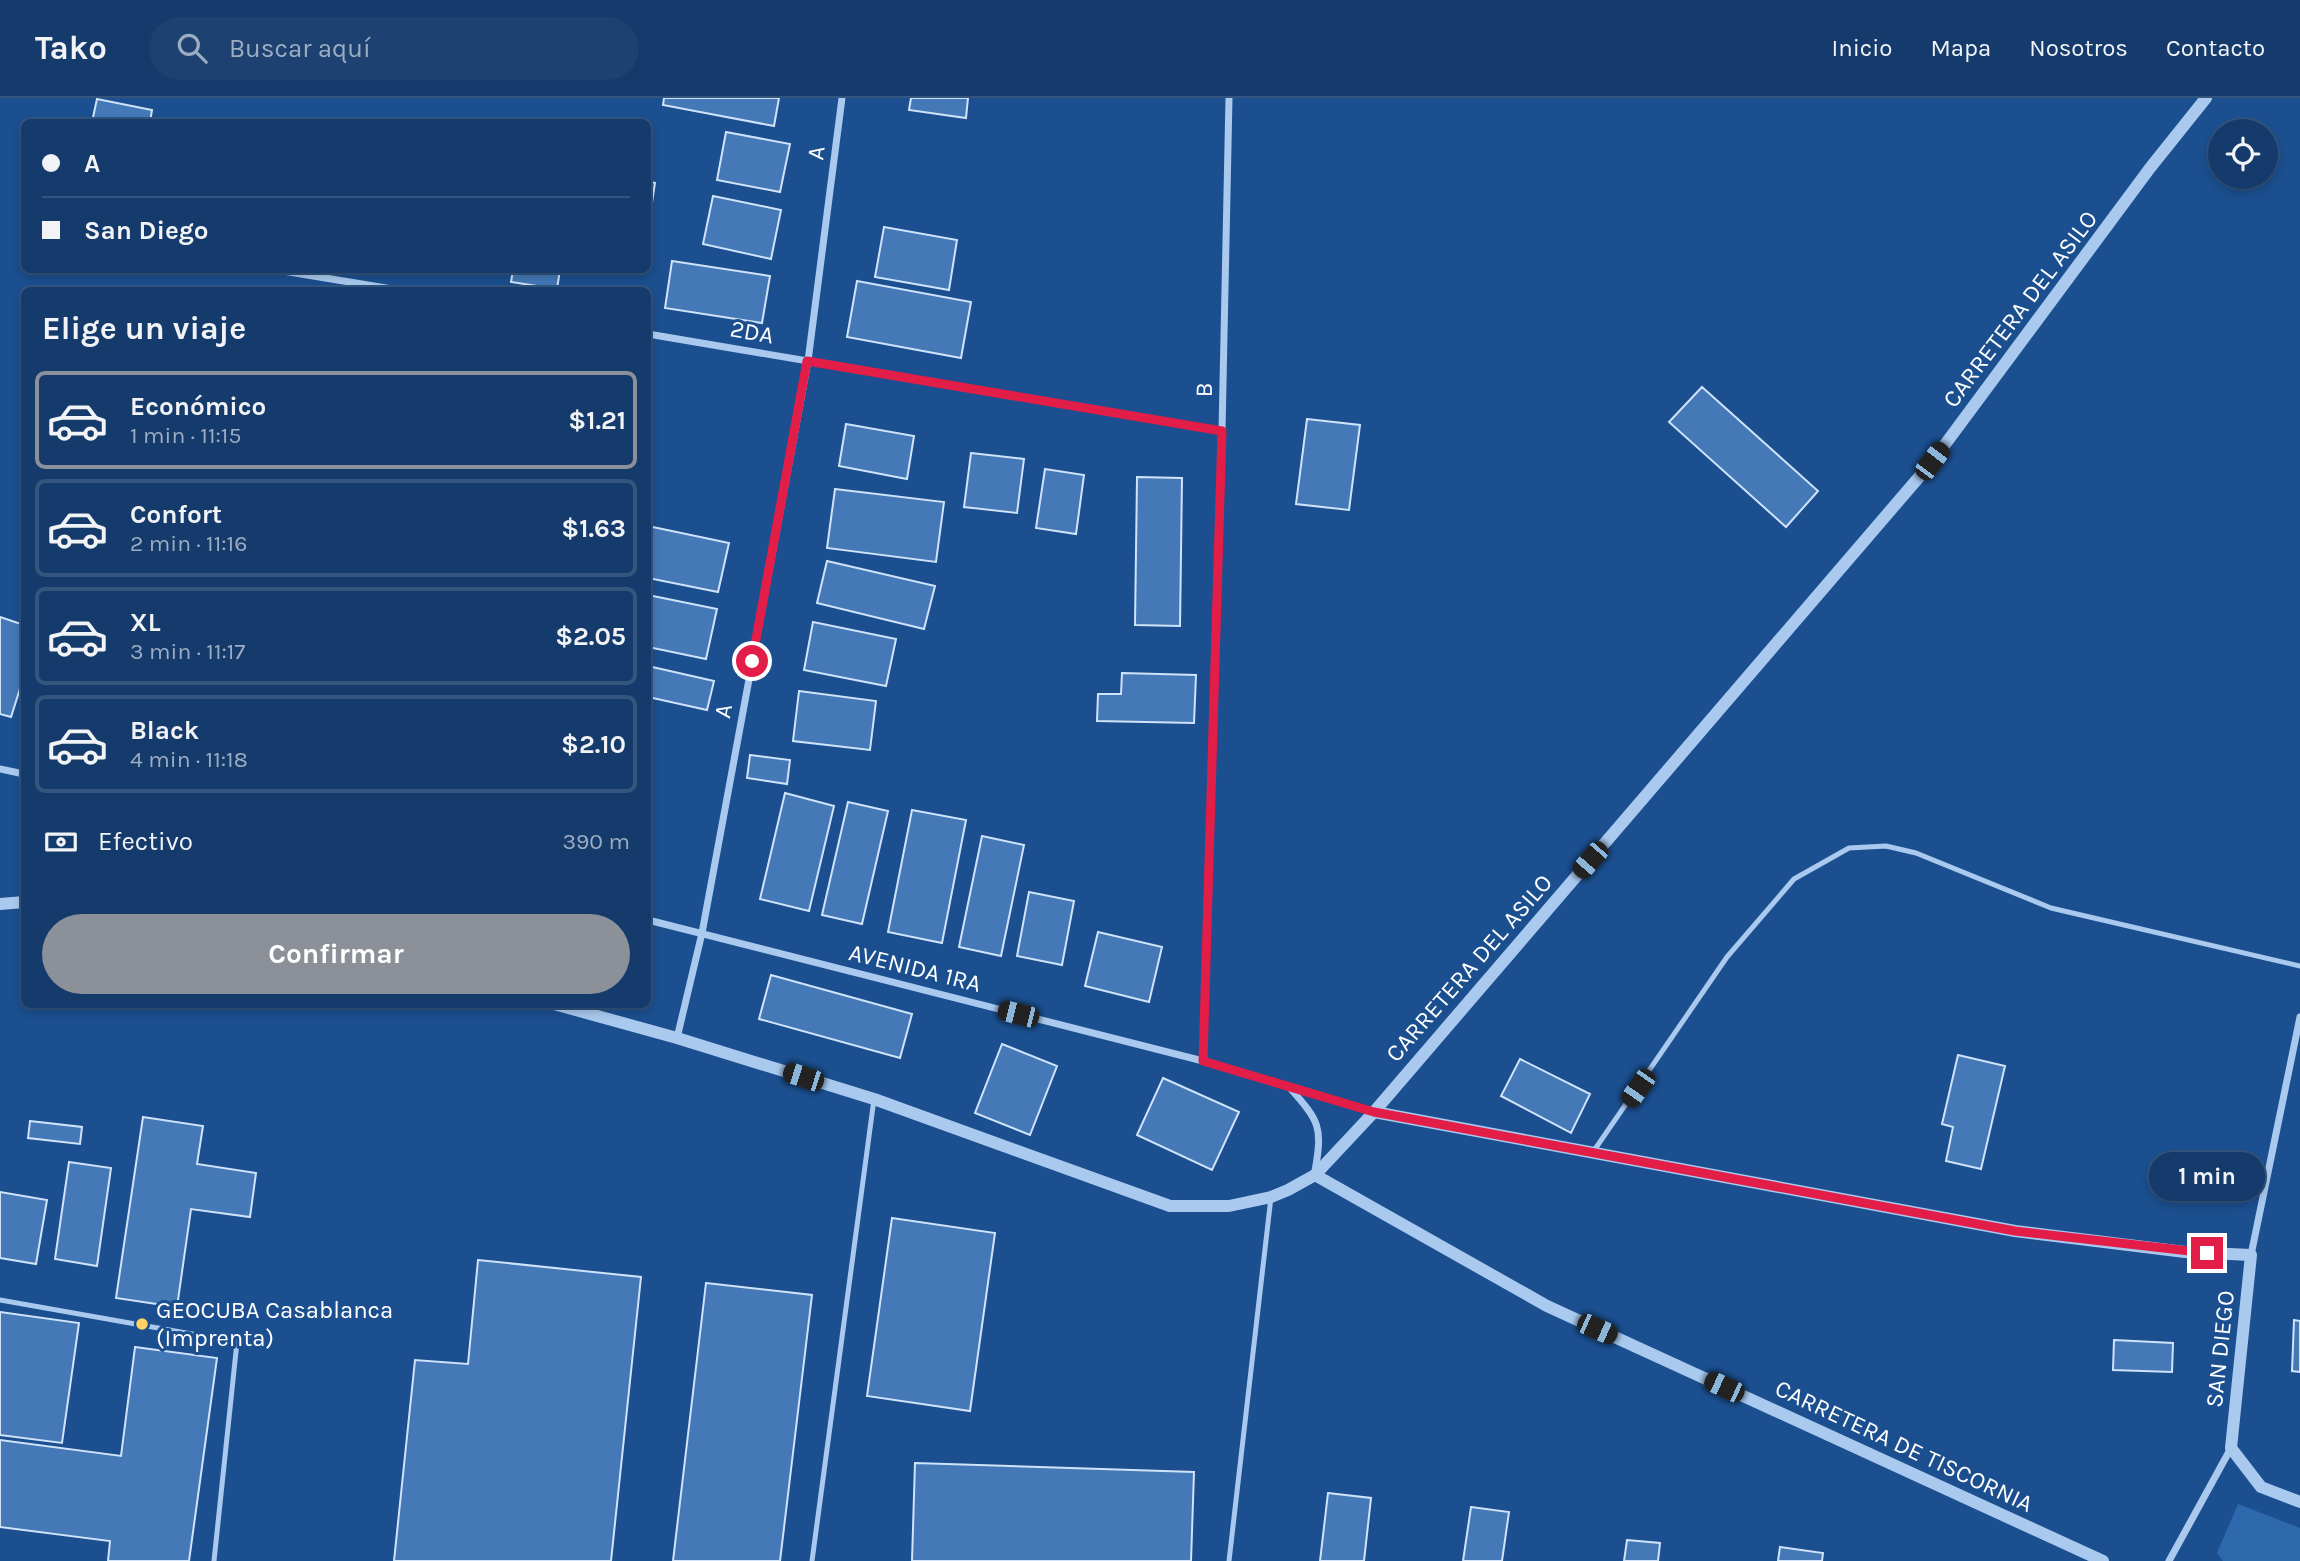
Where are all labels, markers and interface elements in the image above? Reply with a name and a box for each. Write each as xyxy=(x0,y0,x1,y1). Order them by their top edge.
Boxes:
search box xyxy=(149,17,639,80)
text: Tako xyxy=(35,29,107,67)
icon: search xyxy=(173,29,211,67)
text: Buscar aquí xyxy=(229,33,371,64)
text: Inicio xyxy=(1831,34,1892,62)
text: Mapa xyxy=(1930,34,1991,62)
text: Nosotros xyxy=(2029,34,2128,62)
text: Contacto xyxy=(2166,34,2265,62)
map controls xyxy=(2208,119,2278,189)
button: locate xyxy=(2208,119,2278,189)
street label: A xyxy=(801,144,831,162)
text: A xyxy=(84,148,100,179)
street label: CARRETERA DEL ASILO xyxy=(1937,205,2103,413)
text: San Diego xyxy=(84,215,209,246)
text: Elige un viaje xyxy=(42,310,246,347)
street label: 2DA xyxy=(728,314,776,350)
street label: B xyxy=(1190,382,1218,398)
icon: car xyxy=(46,389,109,452)
text: Económico xyxy=(130,391,266,422)
text: $1.21 xyxy=(568,405,626,436)
text: 1 min · 11:15 xyxy=(130,422,241,449)
car xyxy=(1911,438,1954,484)
icon: car xyxy=(46,497,109,560)
text: Confort xyxy=(130,499,222,530)
text: $1.63 xyxy=(561,513,626,544)
text: 2 min · 11:16 xyxy=(130,530,247,557)
icon: car xyxy=(46,605,109,668)
text: XL xyxy=(130,607,161,638)
text: $2.05 xyxy=(555,621,626,652)
text: 3 min · 11:17 xyxy=(130,638,245,665)
route start xyxy=(736,645,768,677)
street label: A xyxy=(708,702,738,720)
icon: car xyxy=(46,713,109,776)
text: Black xyxy=(130,715,199,746)
text: $2.10 xyxy=(561,729,626,760)
text: 4 min · 11:18 xyxy=(130,746,248,773)
icon: cash xyxy=(42,823,80,861)
text: Efectivo xyxy=(98,826,193,857)
text: 390 m xyxy=(562,828,630,855)
car xyxy=(1569,837,1612,883)
street label: CARRETERA DEL ASILO xyxy=(1380,869,1558,1067)
button: Confirmar xyxy=(42,914,630,994)
street label: AVENIDA 1RA xyxy=(846,938,984,998)
car xyxy=(996,999,1041,1029)
car xyxy=(780,1061,827,1093)
car xyxy=(1618,1065,1659,1111)
callout: 1 min xyxy=(2149,1152,2265,1200)
text: 1 min xyxy=(2178,1163,2236,1190)
route end xyxy=(2191,1237,2223,1269)
street label: SAN DIEGO xyxy=(2200,1289,2240,1409)
place label: GEOCUBA Casablanca (Imprenta) xyxy=(156,1296,393,1352)
car xyxy=(1574,1311,1621,1347)
marker: GEOCUBA Casablanca (Imprenta) xyxy=(134,1316,150,1332)
car xyxy=(1701,1369,1748,1405)
street label: CARRETERA DE TISCORNIA xyxy=(1771,1374,2038,1518)

